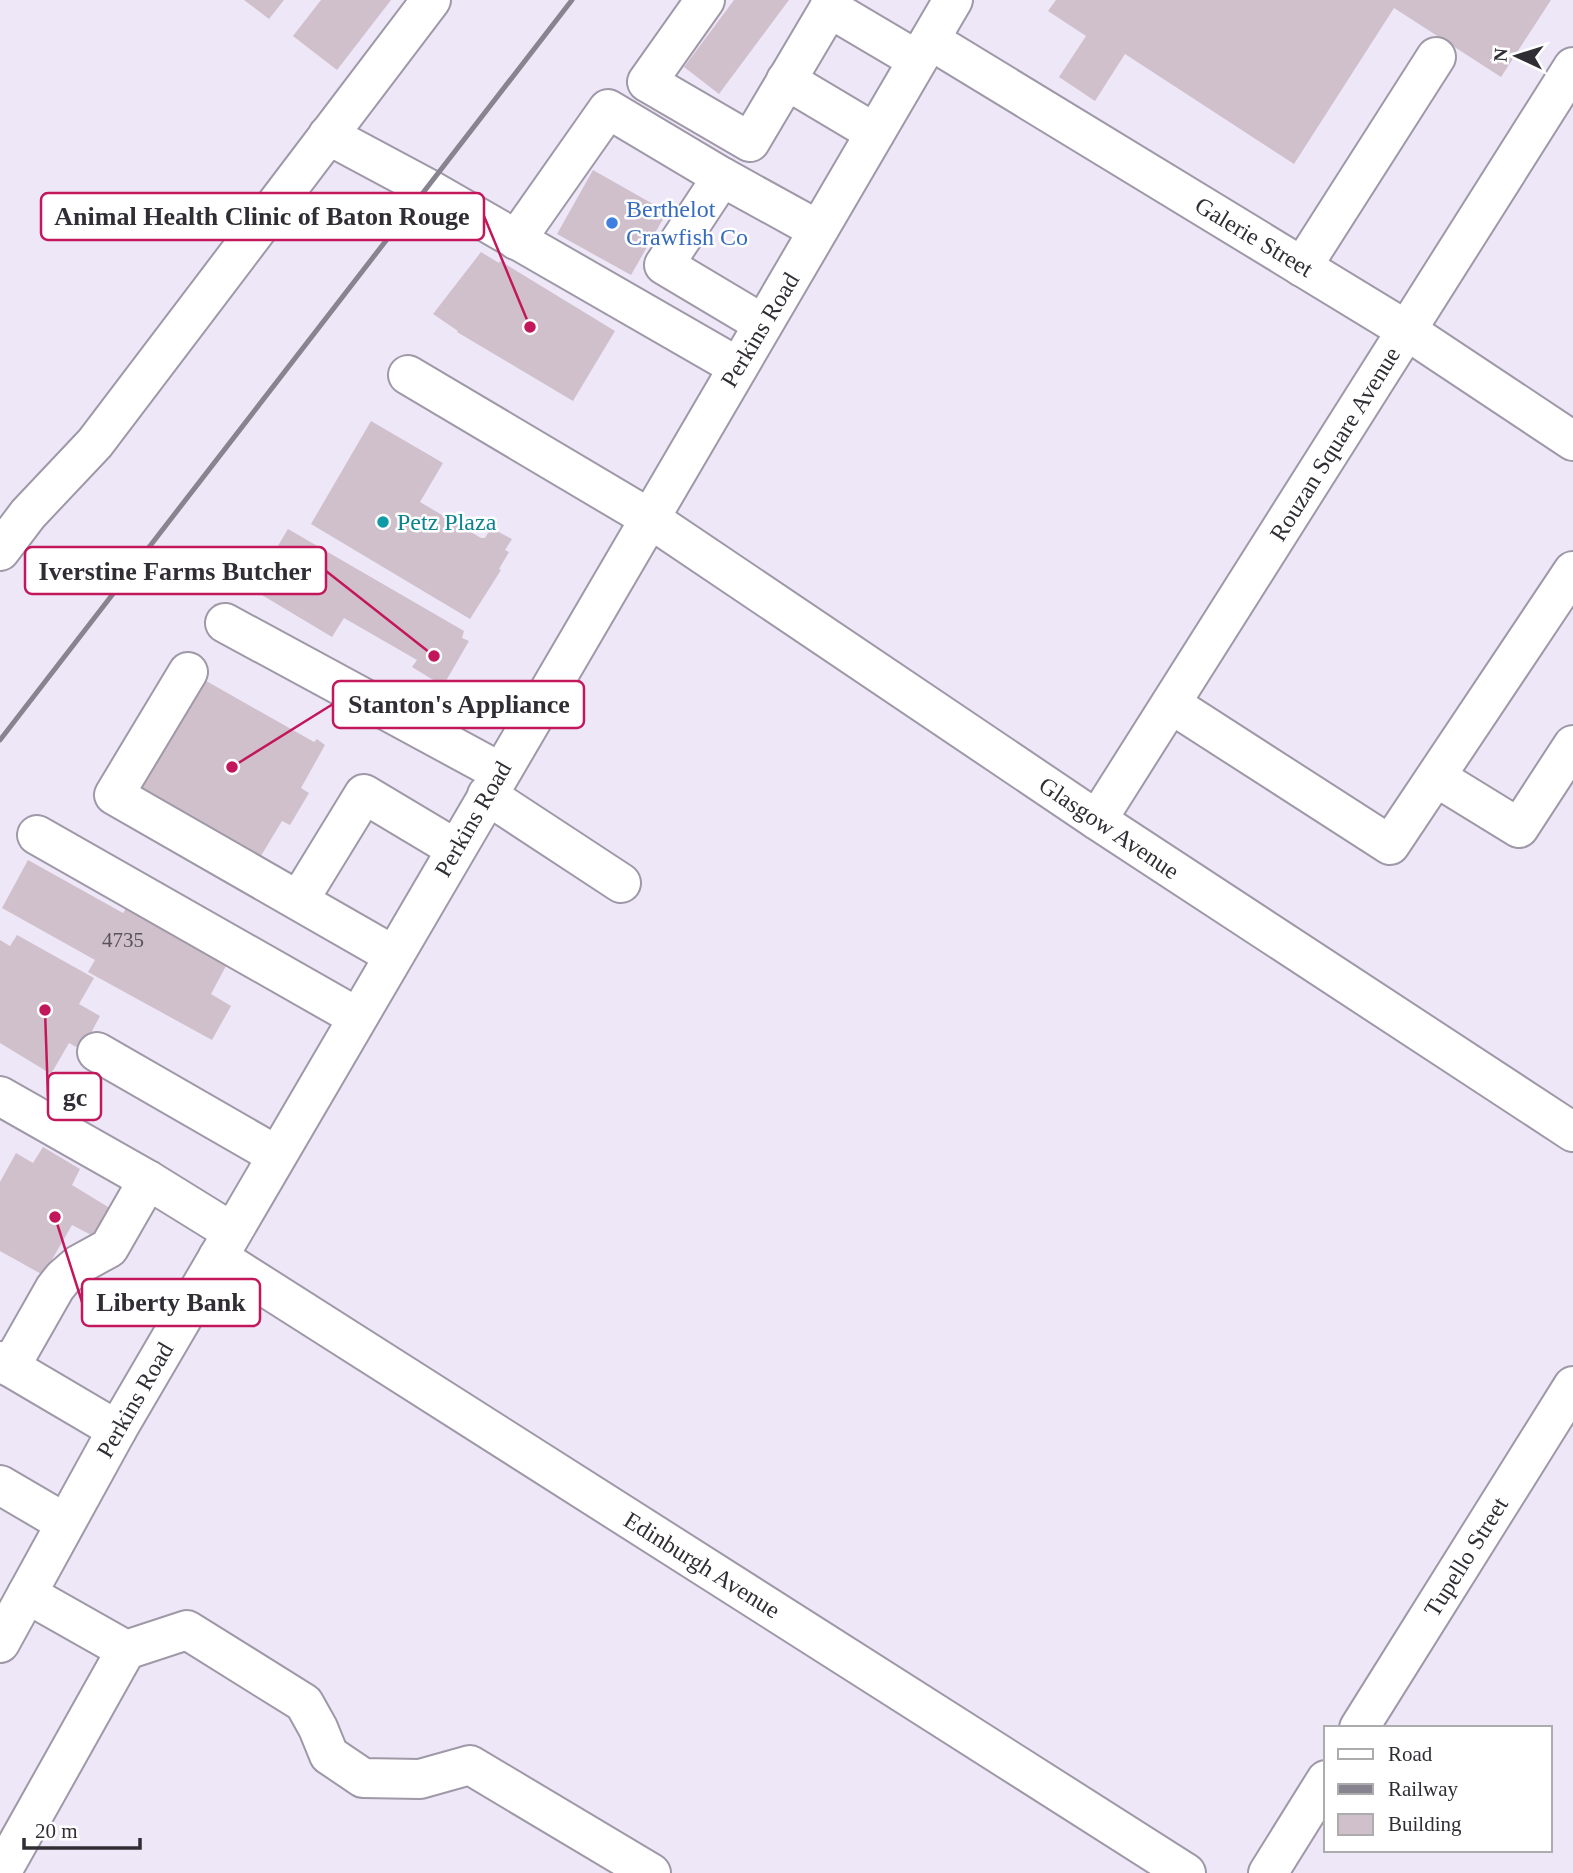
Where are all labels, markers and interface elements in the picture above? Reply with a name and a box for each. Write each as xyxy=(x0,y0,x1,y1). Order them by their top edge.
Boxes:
north arrow xyxy=(1482,21,1552,91)
text: N xyxy=(1490,47,1512,62)
street label: Galerie Street xyxy=(1190,192,1318,282)
callout: Animal Health Clinic of Baton Rouge xyxy=(41,193,484,240)
place label: Berthelot Crawfish Co xyxy=(626,196,748,250)
text: Animal Health Clinic of Baton Rouge xyxy=(54,202,470,231)
marker: Berthelot Crawfish Co xyxy=(604,215,620,231)
street label: Perkins Road xyxy=(716,268,804,392)
street label: Rouzan Square Avenue xyxy=(1265,342,1405,546)
place label: Petz Plaza xyxy=(397,509,497,535)
marker: Petz Plaza xyxy=(375,514,391,530)
callout: Iverstine Farms Butcher xyxy=(25,547,326,594)
text: Iverstine Farms Butcher xyxy=(39,557,311,586)
callout: Stanton's Appliance xyxy=(333,681,584,728)
text: Stanton's Appliance xyxy=(348,690,570,719)
street label: Perkins Road xyxy=(430,757,516,881)
street label: Glasgow Avenue xyxy=(1034,772,1184,884)
house number: 4735 xyxy=(102,928,144,952)
callout: gc xyxy=(48,1073,101,1120)
text: gc xyxy=(63,1083,87,1112)
callout: Liberty Bank xyxy=(82,1279,260,1326)
text: Liberty Bank xyxy=(96,1288,246,1317)
street label: Perkins Road xyxy=(92,1338,178,1462)
street label: Tupello Street xyxy=(1419,1492,1513,1621)
street label: Edinburgh Avenue xyxy=(619,1507,785,1623)
legend xyxy=(1324,1726,1552,1852)
text: Road xyxy=(1388,1742,1433,1766)
text: Railway xyxy=(1388,1777,1458,1801)
scale bar xyxy=(24,1806,140,1850)
text: Building xyxy=(1388,1812,1462,1836)
text: 20 m xyxy=(35,1819,78,1843)

